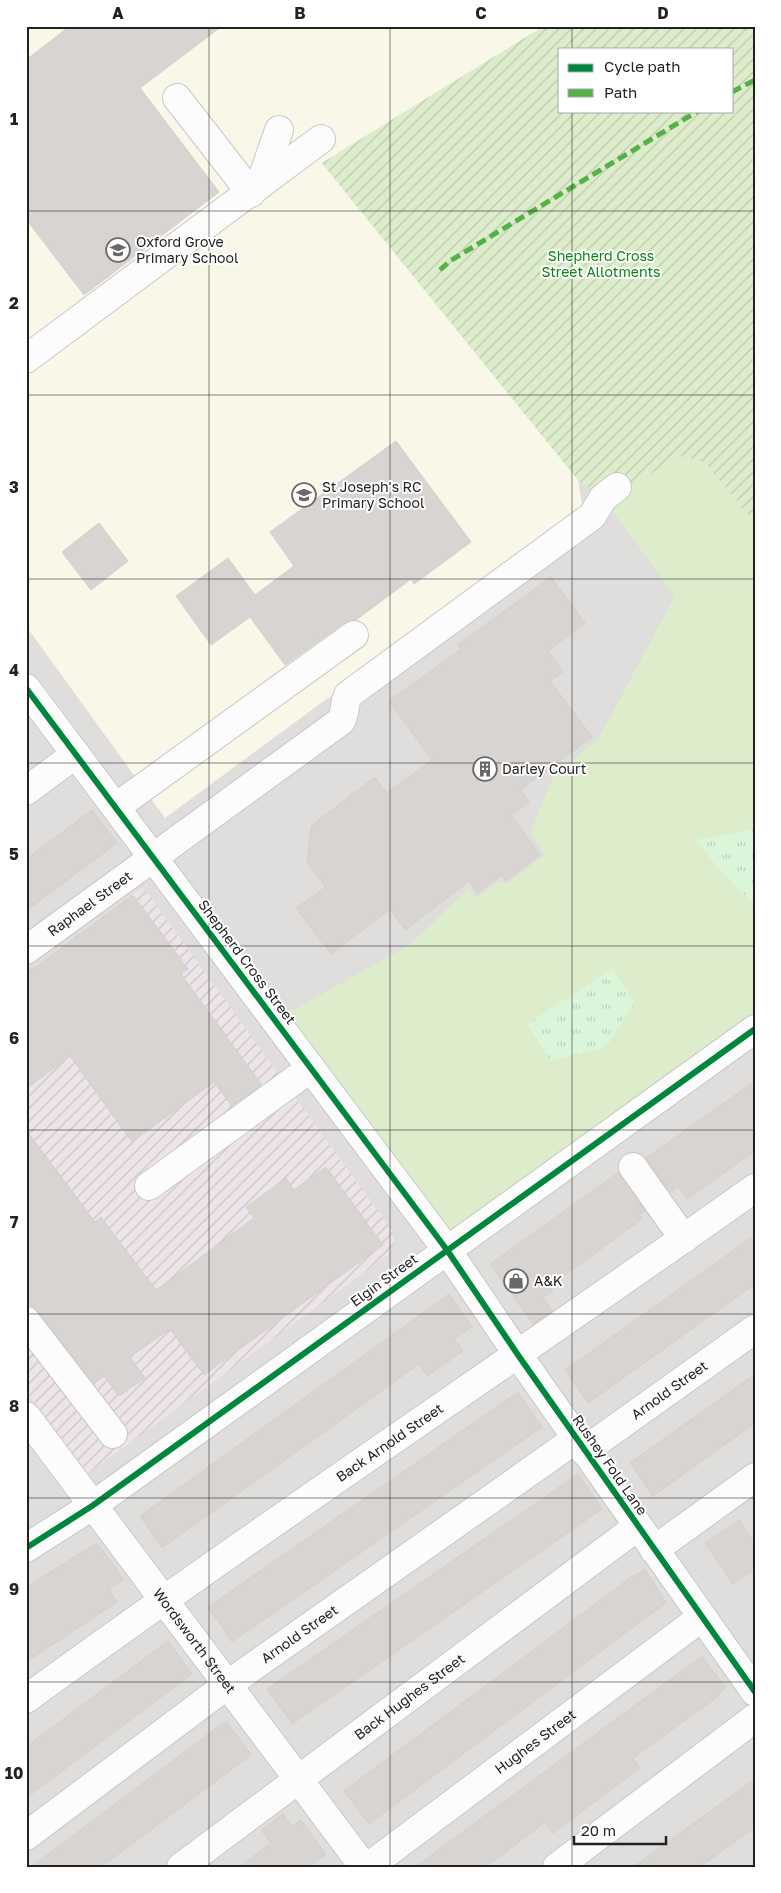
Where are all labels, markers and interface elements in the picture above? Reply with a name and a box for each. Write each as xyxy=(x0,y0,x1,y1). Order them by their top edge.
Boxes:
text: A xyxy=(112,3,124,23)
text: B xyxy=(294,3,306,23)
text: C xyxy=(475,3,487,23)
text: D xyxy=(657,3,669,23)
legend xyxy=(558,48,734,112)
text: Cycle path xyxy=(604,57,680,75)
text: Path xyxy=(604,83,637,101)
text: 1 xyxy=(10,109,18,129)
place label: Oxford Grove Primary School xyxy=(136,233,238,266)
school or university icon: Oxford Grove Primary School xyxy=(105,237,131,263)
park label: Shepherd Cross Street Allotments xyxy=(542,247,660,280)
text: 2 xyxy=(9,293,19,313)
text: 3 xyxy=(9,477,19,497)
place label: St Joseph's RC Primary School xyxy=(322,478,424,511)
school or university icon: St Joseph's RC Primary School xyxy=(291,482,317,508)
text: 4 xyxy=(9,660,19,680)
building icon: Darley Court xyxy=(472,756,498,782)
place label: Darley Court xyxy=(502,760,586,777)
text: 5 xyxy=(9,844,19,864)
street label: Raphael Street xyxy=(44,867,135,939)
street label: Shepherd Cross Street xyxy=(195,896,300,1027)
text: 6 xyxy=(9,1028,19,1048)
text: 7 xyxy=(10,1212,19,1232)
street label: Elgin Street xyxy=(347,1250,421,1310)
shop icon: A&K xyxy=(503,1268,529,1294)
place label: A&K xyxy=(534,1272,563,1289)
street label: Arnold Street xyxy=(628,1357,711,1423)
text: 8 xyxy=(9,1396,19,1416)
street label: Back Arnold Street xyxy=(333,1399,446,1485)
street label: Rushey Fold Lane xyxy=(569,1411,651,1518)
text: 9 xyxy=(9,1579,19,1599)
street label: Wordsworth Street xyxy=(150,1585,240,1697)
street label: Arnold Street xyxy=(258,1601,341,1666)
street label: Back Hughes Street xyxy=(351,1650,468,1743)
street label: Hughes Street xyxy=(491,1706,579,1777)
text: 10 xyxy=(5,1763,23,1783)
scale bar xyxy=(574,1813,666,1845)
text: 20 m xyxy=(581,1821,616,1839)

